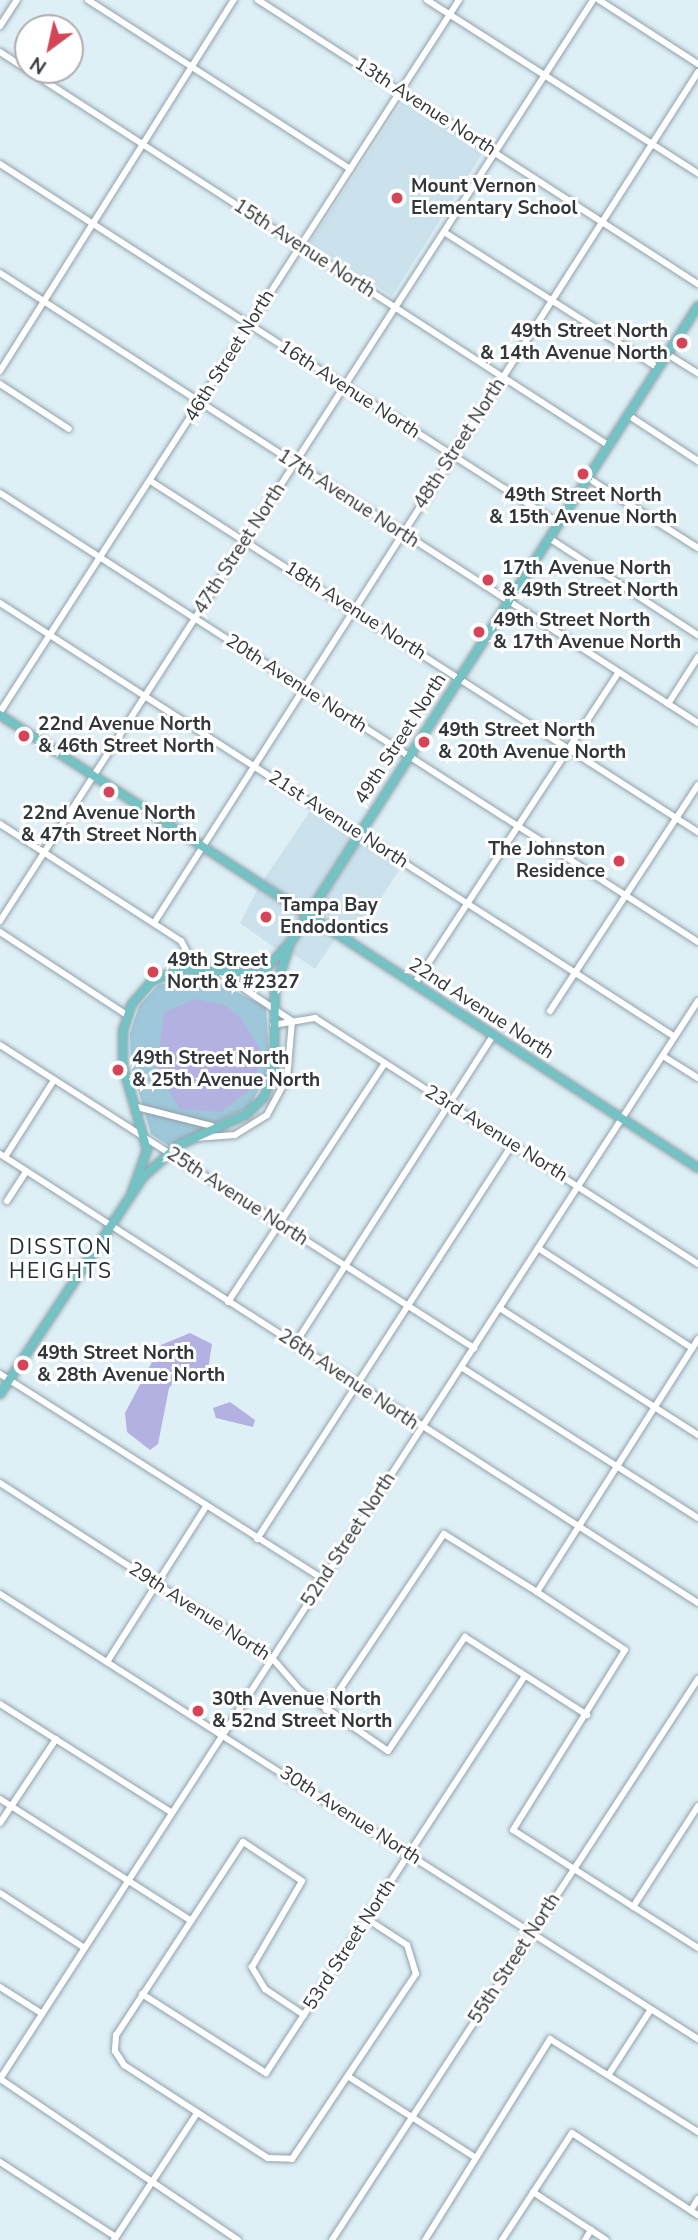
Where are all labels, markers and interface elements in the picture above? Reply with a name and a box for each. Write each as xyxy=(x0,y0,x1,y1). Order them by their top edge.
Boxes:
north arrow xyxy=(14,14,84,84)
text: N xyxy=(26,50,52,80)
street label: 13th Avenue North xyxy=(350,53,500,161)
place label: Mount Vernon Elementary School xyxy=(411,176,578,220)
marker: Mount Vernon Elementary School xyxy=(389,190,405,206)
street label: 15th Avenue North xyxy=(229,195,379,303)
street label: 46th Street North xyxy=(180,286,280,426)
place label: 49th Street North & 14th Avenue North xyxy=(480,321,668,365)
marker: 49th Street North & 14th Avenue North xyxy=(674,335,690,351)
street label: 16th Avenue North xyxy=(274,336,424,444)
street label: 48th Street North xyxy=(409,374,511,514)
street label: 17th Avenue North xyxy=(273,445,423,553)
marker: 49th Street North & 15th Avenue North xyxy=(575,466,591,482)
street label: 47th Street North xyxy=(189,479,291,619)
place label: 49th Street North & 15th Avenue North xyxy=(489,485,677,529)
street label: 18th Avenue North xyxy=(280,557,430,665)
place label: 17th Avenue North & 49th Street North xyxy=(502,558,678,602)
marker: 17th Avenue North & 49th Street North xyxy=(480,572,496,588)
place label: 49th Street North & 17th Avenue North xyxy=(493,610,681,654)
marker: 49th Street North & 17th Avenue North xyxy=(471,624,487,640)
street label: 20th Avenue North xyxy=(221,630,371,738)
street label: 49th Street North xyxy=(350,669,452,809)
place label: 22nd Avenue North & 46th Street North xyxy=(38,714,214,758)
place label: 49th Street North & 20th Avenue North xyxy=(438,720,626,764)
marker: 22nd Avenue North & 46th Street North xyxy=(16,728,32,744)
marker: 49th Street North & 20th Avenue North xyxy=(416,734,432,750)
street label: 21st Avenue North xyxy=(264,766,412,874)
marker: 22nd Avenue North & 47th Street North xyxy=(101,784,117,800)
place label: 22nd Avenue North & 47th Street North xyxy=(21,803,197,847)
place label: The Johnston Residence xyxy=(488,839,605,883)
marker: The Johnston Residence xyxy=(611,853,627,869)
place label: Tampa Bay Endodontics xyxy=(280,895,389,939)
marker: Tampa Bay Endodontics xyxy=(258,909,274,925)
place label: 49th Street North & #2327 xyxy=(167,950,300,994)
street label: 22nd Avenue North xyxy=(404,954,558,1064)
marker: 49th Street North & #2327 xyxy=(145,964,161,980)
place label: 49th Street North & 25th Avenue North xyxy=(132,1048,320,1092)
marker: 49th Street North & 25th Avenue North xyxy=(110,1062,126,1078)
street label: 23rd Avenue North xyxy=(420,1081,572,1187)
street label: 25th Avenue North xyxy=(162,1143,312,1251)
district label: DISSTON HEIGHTS xyxy=(10,1234,112,1284)
street label: 26th Avenue North xyxy=(274,1325,422,1435)
place label: 49th Street North & 28th Avenue North xyxy=(37,1343,225,1387)
marker: 49th Street North & 28th Avenue North xyxy=(15,1357,31,1373)
street label: 52nd Street North xyxy=(297,1469,401,1611)
street label: 29th Avenue North xyxy=(124,1558,274,1666)
place label: 30th Avenue North & 52nd Street North xyxy=(212,1689,392,1733)
marker: 30th Avenue North & 52nd Street North xyxy=(190,1703,206,1719)
street label: 30th Avenue North xyxy=(275,1762,425,1870)
street label: 53rd Street North xyxy=(299,1875,401,2015)
street label: 55th Street North xyxy=(464,1889,566,2029)

